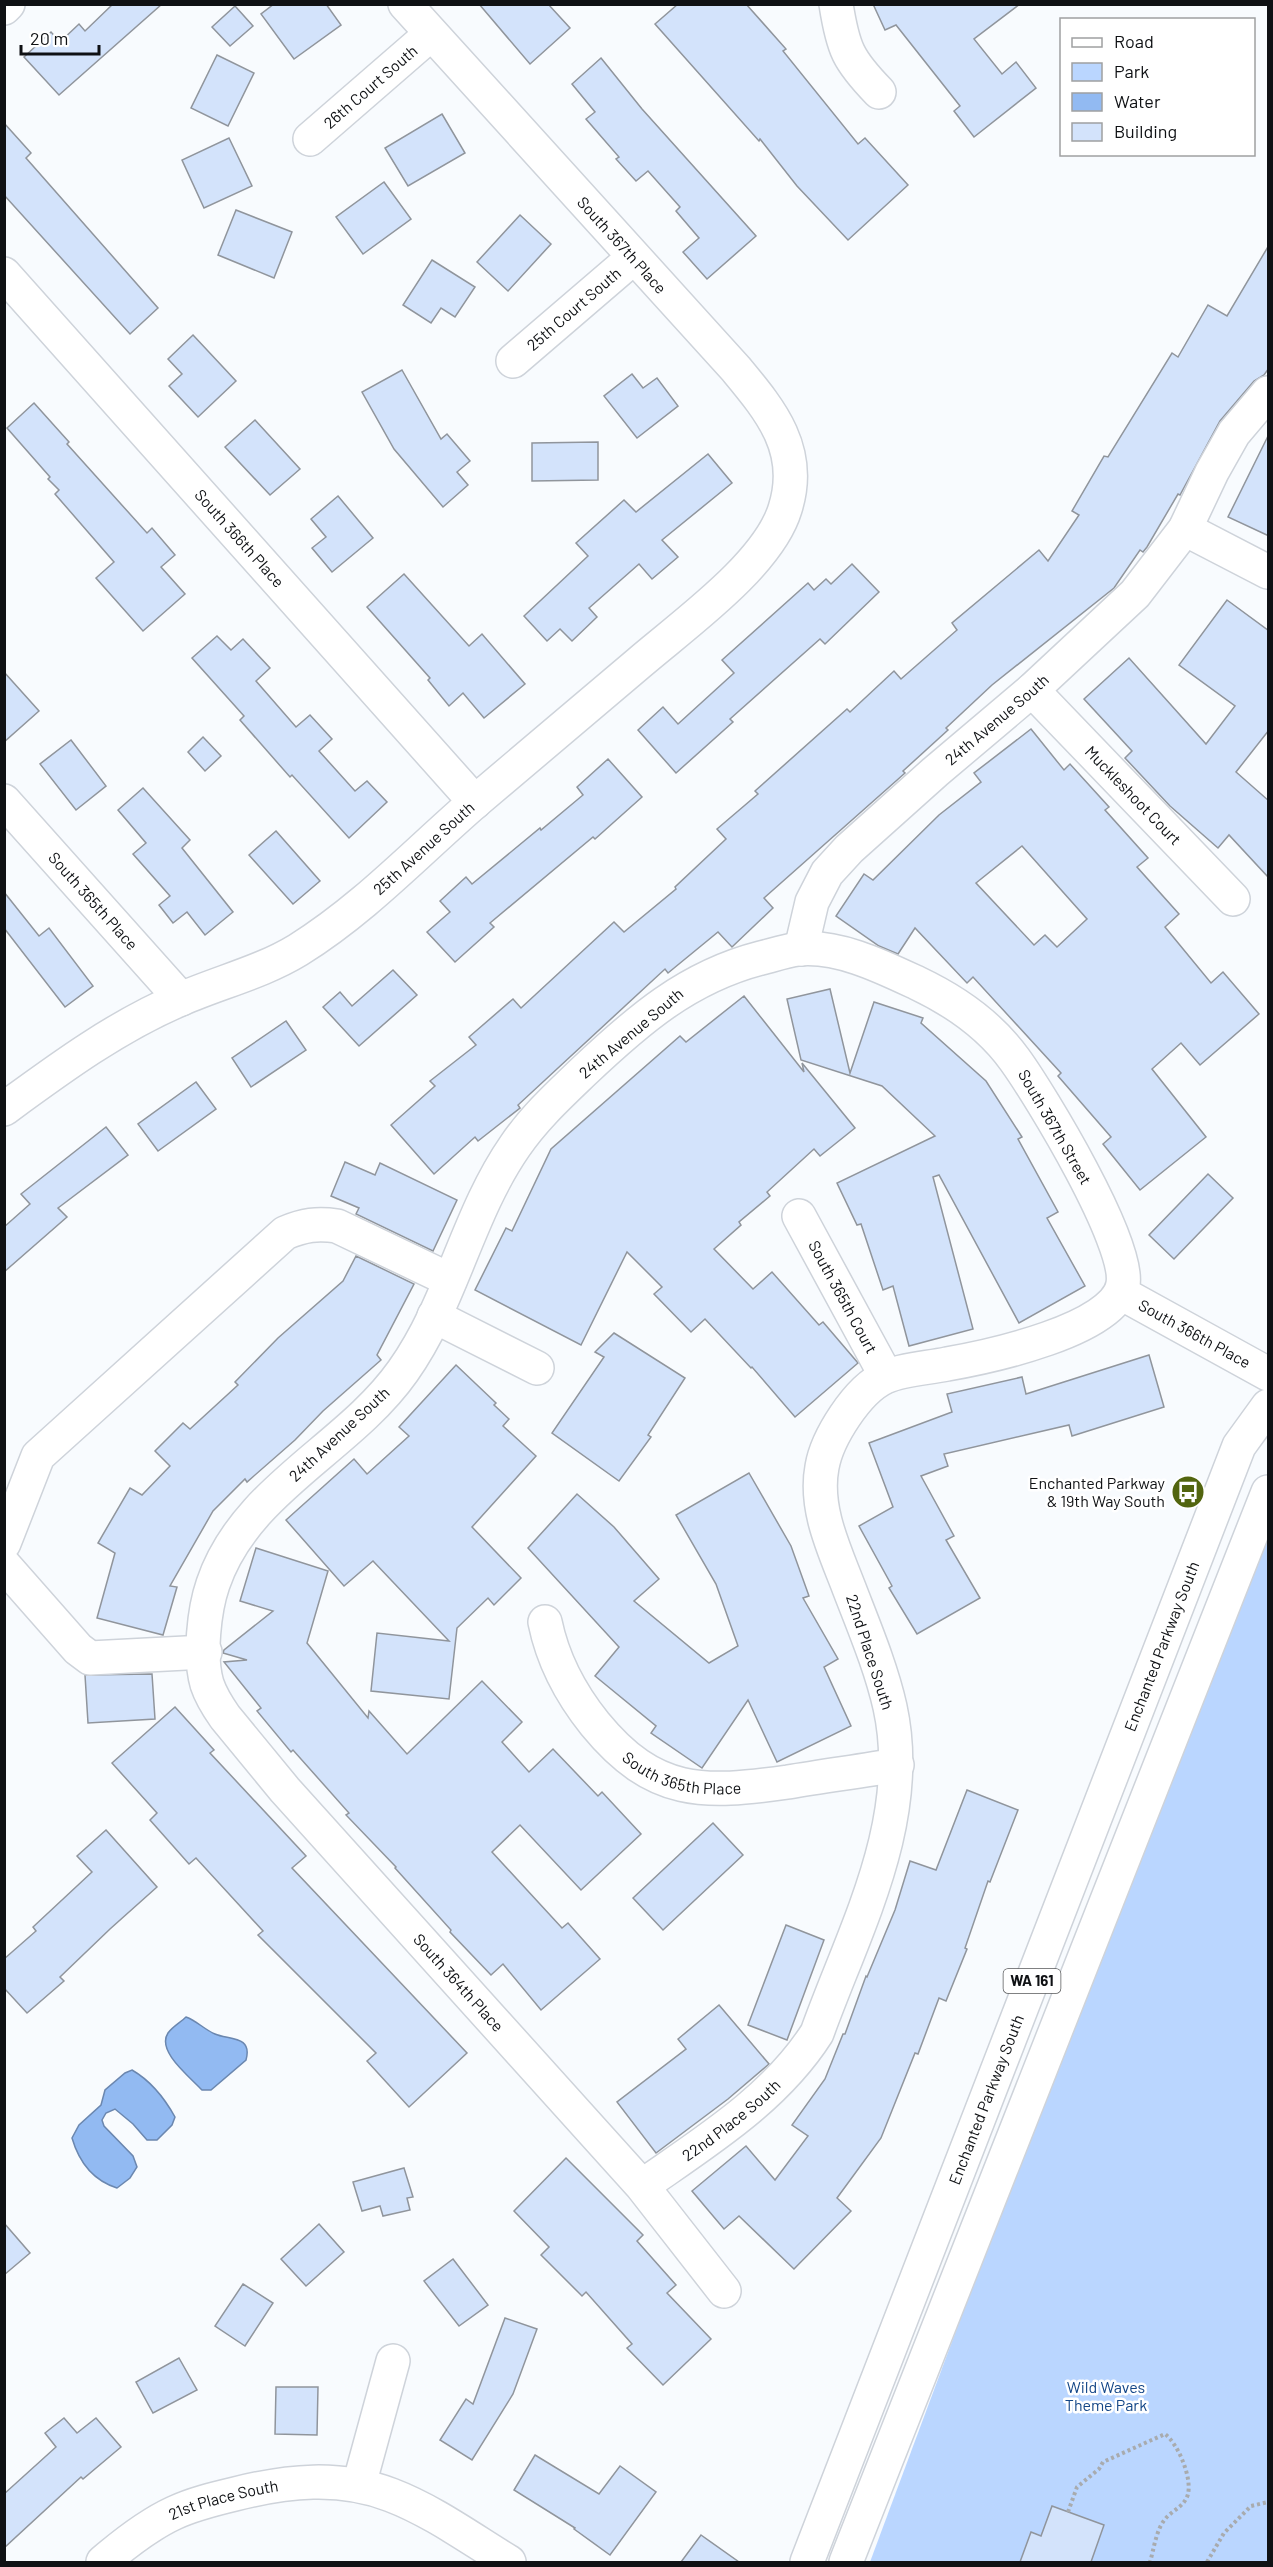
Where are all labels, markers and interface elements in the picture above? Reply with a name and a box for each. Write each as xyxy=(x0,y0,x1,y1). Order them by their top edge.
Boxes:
scale bar xyxy=(21,18,99,56)
legend xyxy=(1060,18,1255,156)
text: 20 m xyxy=(30,27,68,49)
text: Road xyxy=(1114,30,1154,52)
street label: 26th Court South xyxy=(319,40,421,132)
text: Park xyxy=(1114,60,1149,82)
text: Water xyxy=(1114,90,1161,112)
text: Building xyxy=(1114,120,1177,142)
street label: South 367th Place xyxy=(574,192,671,297)
street label: 25th Court South xyxy=(523,263,624,354)
street label: South 366th Place xyxy=(191,485,289,591)
street label: 24th Avenue South xyxy=(941,670,1052,769)
street label: Muckleshoot Court xyxy=(1082,741,1185,848)
street label: 25th Avenue South xyxy=(369,797,478,898)
street label: South 365th Place xyxy=(45,848,142,953)
street label: 24th Avenue South xyxy=(575,983,687,1082)
street label: South 367th Street xyxy=(1015,1066,1096,1188)
street label: South 365th Court xyxy=(805,1237,882,1356)
street label: South 366th Place xyxy=(1136,1295,1254,1372)
street label: 24th Avenue South xyxy=(285,1382,393,1485)
place label: Enchanted Parkway & 19th Way South xyxy=(1029,1473,1166,1510)
bus stop icon: Enchanted Parkway & 19th Way South xyxy=(1170,1474,1206,1510)
street label: Enchanted Parkway South xyxy=(1120,1558,1203,1734)
street label: 22nd Place South xyxy=(843,1592,898,1712)
street label: South 365th Place xyxy=(619,1747,742,1797)
street label: South 364th Place xyxy=(410,1929,508,2035)
road number: WA 161 xyxy=(1004,1969,1060,1993)
street label: Enchanted Parkway South xyxy=(944,2012,1027,2187)
street label: 22nd Place South xyxy=(678,2075,784,2164)
park label: Wild Waves Theme Park xyxy=(1065,2377,1147,2414)
street label: 21st Place South xyxy=(165,2475,280,2523)

